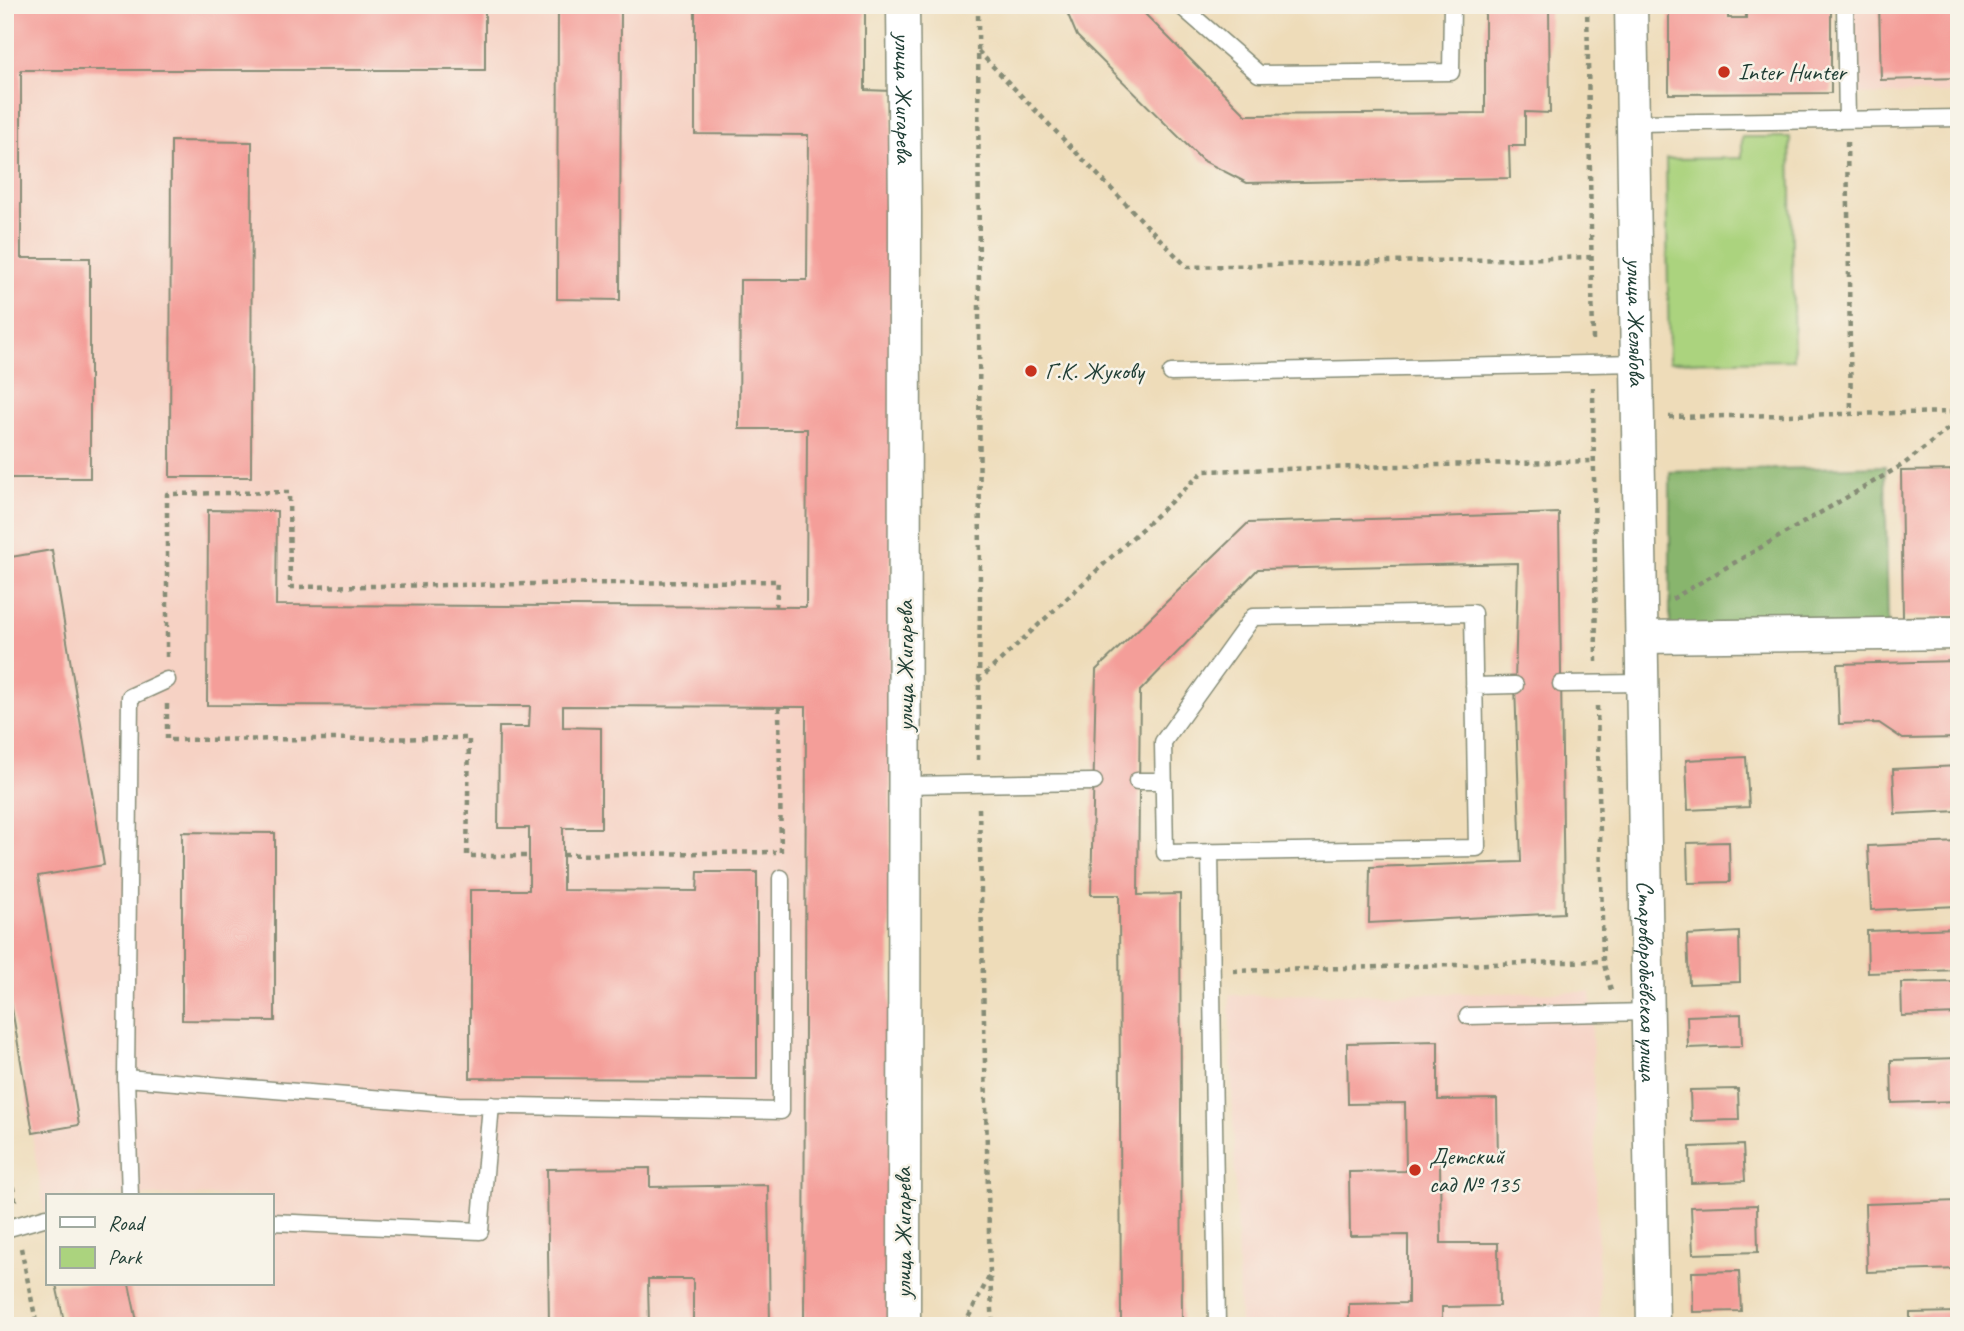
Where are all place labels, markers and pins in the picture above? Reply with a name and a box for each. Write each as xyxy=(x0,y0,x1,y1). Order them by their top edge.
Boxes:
place label: Inter Hunter xyxy=(1738,57,1848,87)
marker: Inter Hunter xyxy=(1716,64,1732,80)
place label: Г.К. Жукову xyxy=(1045,356,1146,386)
marker: Г.К. Жукову xyxy=(1023,363,1039,379)
place label: Детский сад № 135 xyxy=(1429,1141,1521,1199)
marker: Детский сад № 135 xyxy=(1407,1162,1423,1178)

